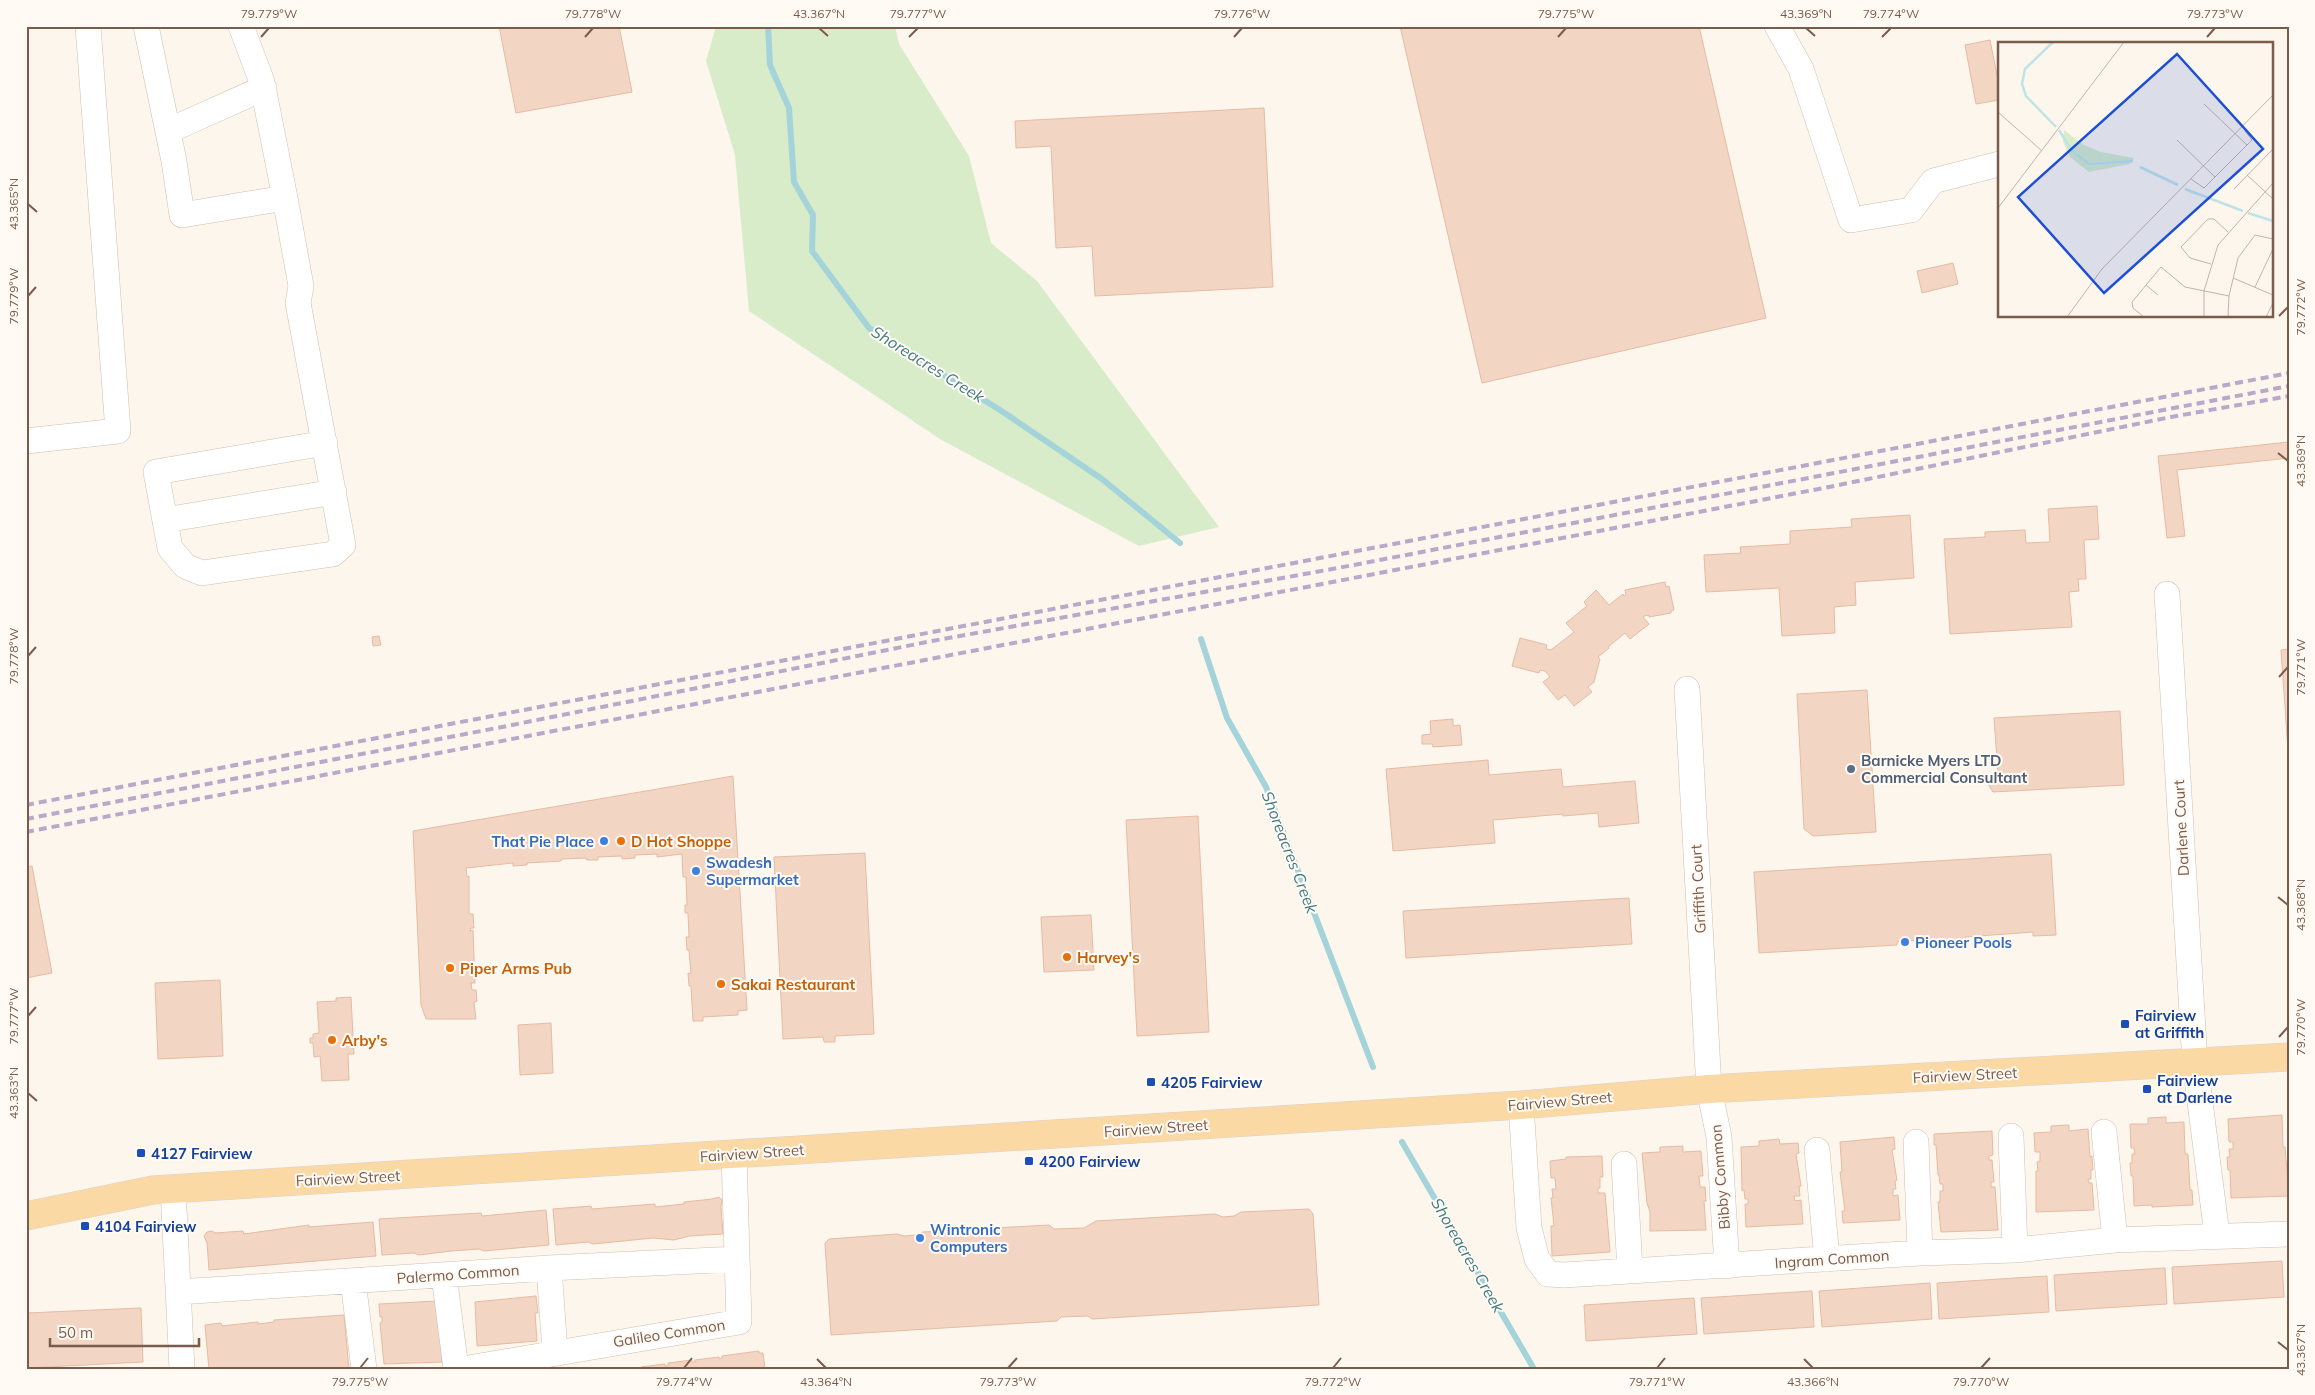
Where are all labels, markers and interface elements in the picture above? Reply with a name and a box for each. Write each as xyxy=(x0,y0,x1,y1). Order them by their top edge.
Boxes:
text: 79.779°W xyxy=(241,6,297,21)
text: 79.778°W xyxy=(565,6,621,21)
text: 43.367°N xyxy=(793,6,845,21)
text: 79.777°W xyxy=(890,6,946,21)
text: 79.776°W xyxy=(1214,6,1270,21)
text: 79.775°W xyxy=(1538,6,1594,21)
text: 43.369°N xyxy=(1780,6,1832,21)
text: 79.774°W xyxy=(1863,6,1919,21)
text: 79.773°W xyxy=(2187,6,2243,21)
inset map xyxy=(1998,42,2272,318)
text: 43.365°N xyxy=(6,178,21,230)
text: 79.779°W xyxy=(6,268,21,324)
text: 79.772°W xyxy=(2293,279,2308,335)
water label: Shoreacres Creek xyxy=(868,321,989,407)
text: 43.369°N xyxy=(2293,435,2308,487)
text: 79.778°W xyxy=(6,628,21,684)
text: 79.771°W xyxy=(2293,639,2308,695)
place label: Barnicke Myers LTD Commercial Consultant xyxy=(1861,751,2027,787)
marker: Barnicke Myers LTD Commercial Consultant xyxy=(1845,763,1857,775)
street label: Darlene Court xyxy=(2169,779,2193,877)
water label: Shoreacres Creek xyxy=(1258,788,1323,917)
place label: That Pie Place xyxy=(492,832,594,851)
place label: D Hot Shoppe xyxy=(631,832,731,851)
marker: That Pie Place xyxy=(598,835,610,847)
marker: D Hot Shoppe xyxy=(615,835,627,847)
street label: Griffith Court xyxy=(1686,844,1710,934)
place label: Swadesh Supermarket xyxy=(706,853,799,889)
marker: Swadesh Supermarket xyxy=(690,865,702,877)
text: 43.368°N xyxy=(2293,879,2308,931)
place label: Pioneer Pools xyxy=(1915,933,2012,952)
marker: Pioneer Pools xyxy=(1899,936,1911,948)
place label: Harvey's xyxy=(1077,948,1140,967)
marker: Harvey's xyxy=(1061,951,1073,963)
place label: Piper Arms Pub xyxy=(460,959,572,978)
marker: Piper Arms Pub xyxy=(444,962,456,974)
place label: Sakai Restaurant xyxy=(731,975,856,994)
marker: Sakai Restaurant xyxy=(715,978,727,990)
text: 79.777°W xyxy=(6,988,21,1044)
text: 79.770°W xyxy=(2293,999,2308,1055)
place label: Fairview at Griffith xyxy=(2135,1006,2204,1042)
marker: Fairview at Griffith xyxy=(2119,1018,2131,1030)
place label: Arby's xyxy=(342,1031,388,1050)
marker: Arby's xyxy=(326,1034,338,1046)
street label: Fairview Street xyxy=(1912,1063,2018,1087)
text: 43.363°N xyxy=(6,1067,21,1119)
place label: Fairview at Darlene xyxy=(2157,1071,2232,1107)
place label: 4205 Fairview xyxy=(1161,1073,1263,1092)
marker: 4205 Fairview xyxy=(1145,1076,1157,1088)
marker: Fairview at Darlene xyxy=(2141,1083,2153,1095)
street label: Fairview Street xyxy=(1507,1087,1613,1115)
street label: Fairview Street xyxy=(1103,1115,1209,1141)
street label: Bibby Common xyxy=(1706,1124,1734,1230)
street label: Fairview Street xyxy=(699,1140,805,1166)
place label: 4127 Fairview xyxy=(151,1144,253,1163)
marker: 4127 Fairview xyxy=(135,1147,147,1159)
place label: 4200 Fairview xyxy=(1039,1152,1141,1171)
marker: 4200 Fairview xyxy=(1023,1155,1035,1167)
street label: Fairview Street xyxy=(295,1166,401,1190)
water label: Shoreacres Creek xyxy=(1427,1194,1509,1317)
place label: 4104 Fairview xyxy=(95,1217,197,1236)
marker: 4104 Fairview xyxy=(79,1220,91,1232)
place label: Wintronic Computers xyxy=(930,1220,1008,1256)
marker: Wintronic Computers xyxy=(914,1232,926,1244)
street label: Ingram Common xyxy=(1774,1246,1890,1272)
street label: Palermo Common xyxy=(396,1260,520,1288)
scale bar xyxy=(50,1315,199,1347)
street label: Galileo Common xyxy=(612,1315,726,1351)
text: 50 m xyxy=(58,1323,93,1342)
text: 43.367°N xyxy=(2293,1324,2308,1376)
text: 79.775°W xyxy=(332,1374,388,1389)
text: 79.774°W xyxy=(656,1374,712,1389)
text: 43.364°N xyxy=(800,1374,852,1389)
text: 79.773°W xyxy=(980,1374,1036,1389)
text: 79.772°W xyxy=(1305,1374,1361,1389)
text: 79.771°W xyxy=(1629,1374,1685,1389)
text: 43.366°N xyxy=(1787,1374,1839,1389)
text: 79.770°W xyxy=(1953,1374,2009,1389)

